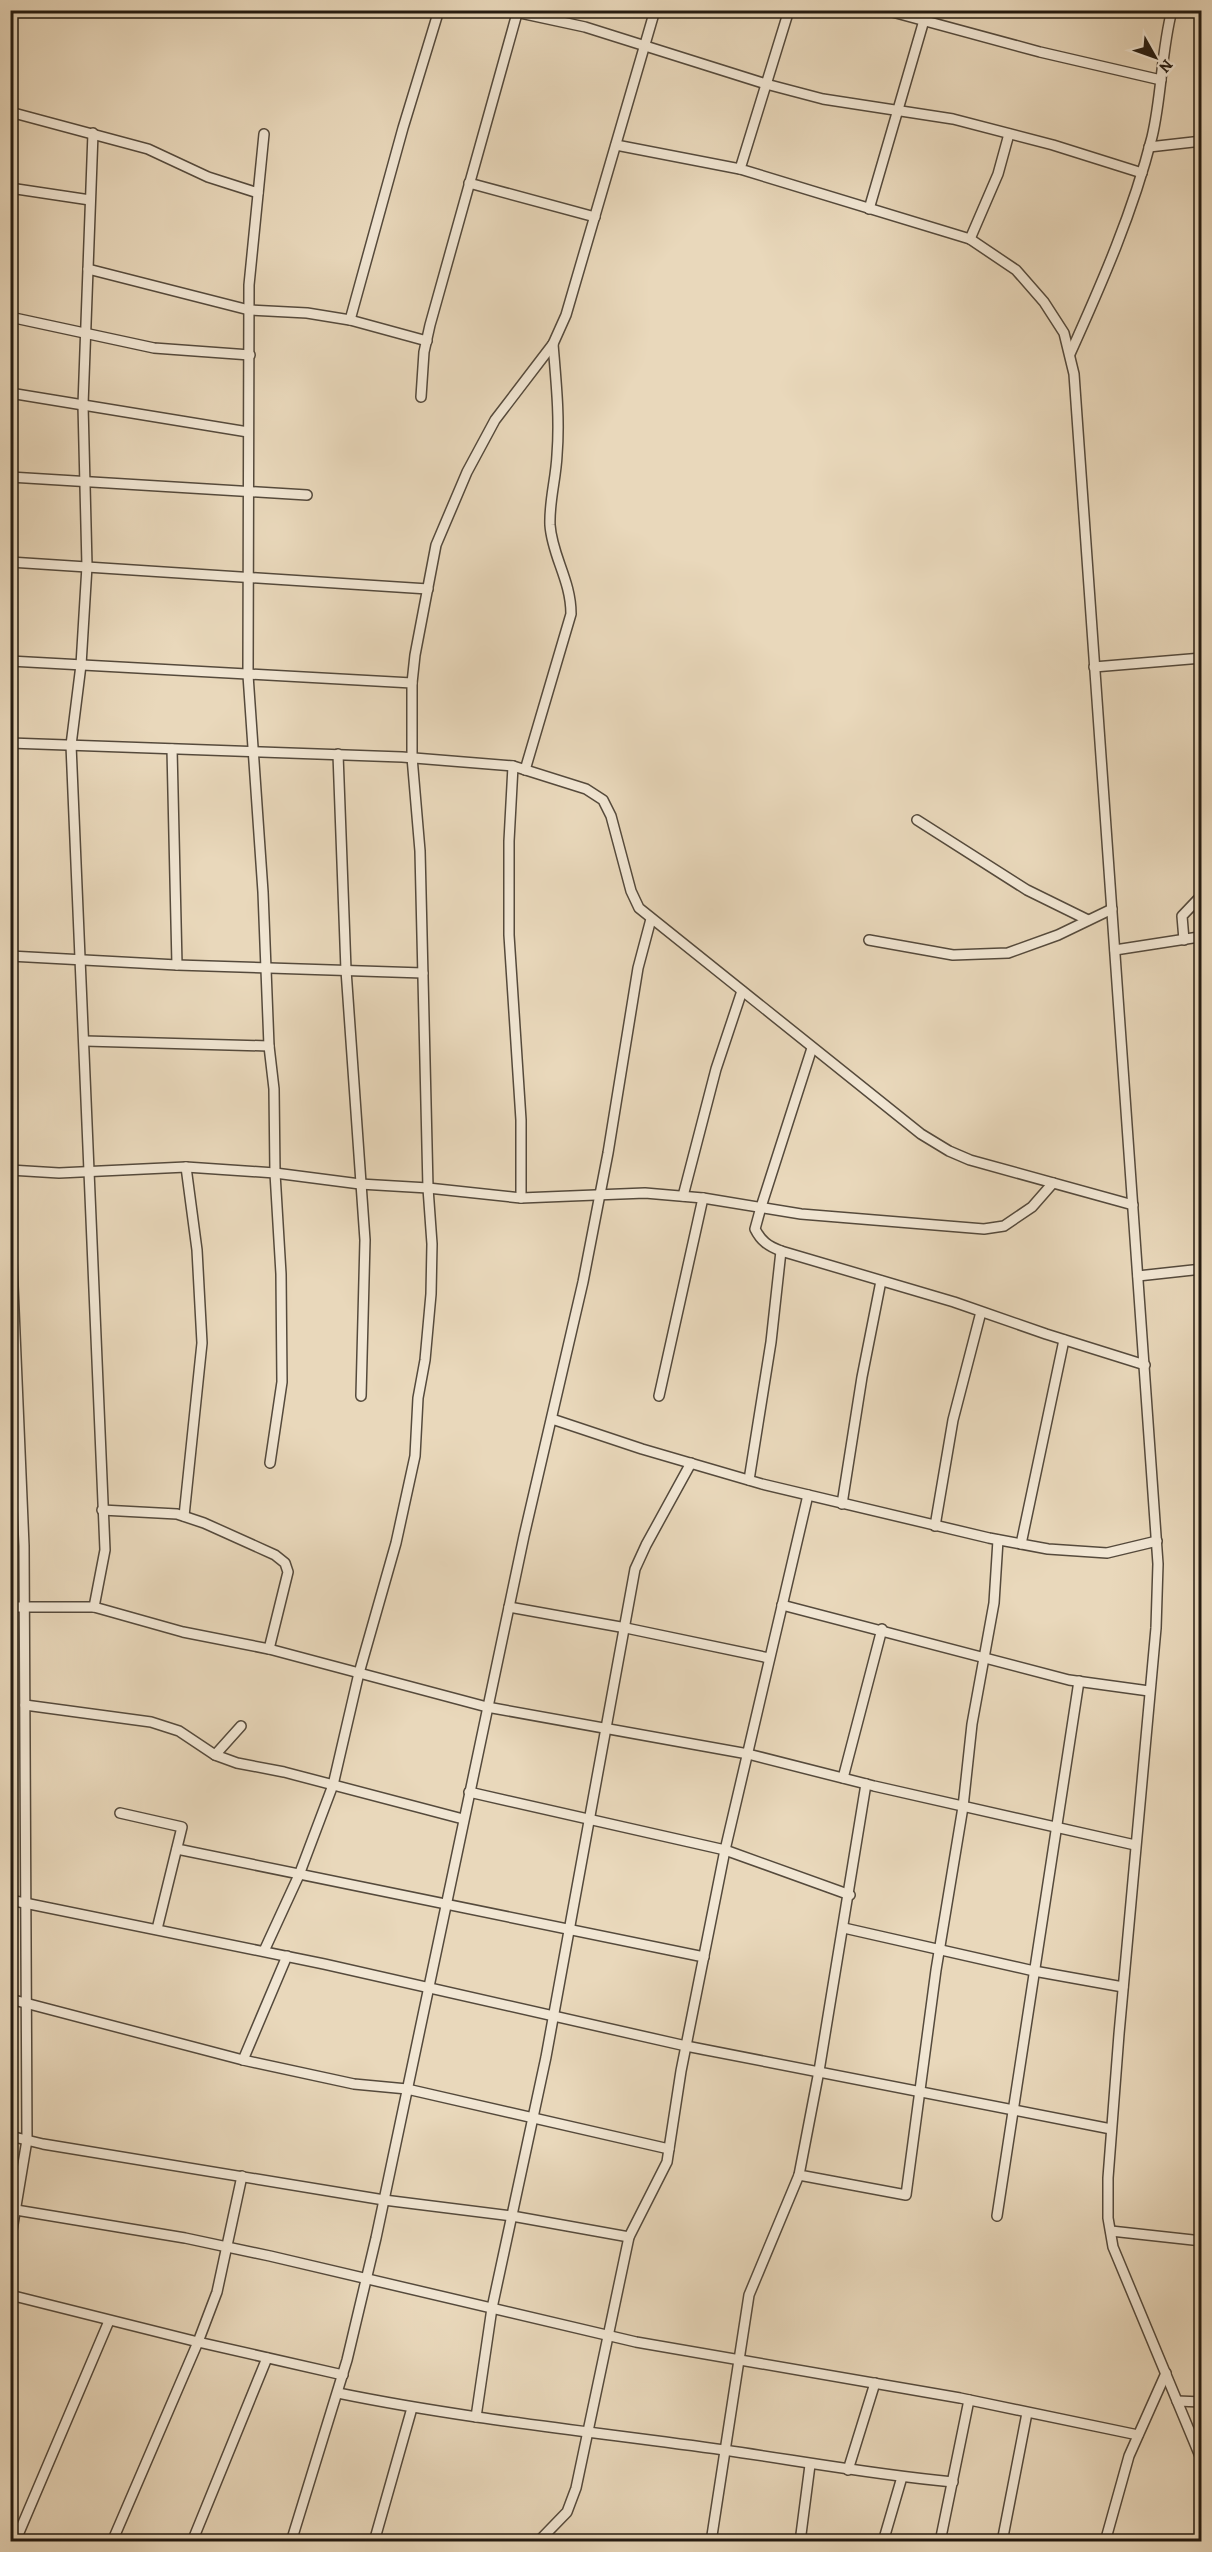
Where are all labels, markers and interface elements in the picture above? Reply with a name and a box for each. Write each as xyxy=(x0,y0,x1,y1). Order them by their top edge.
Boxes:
north arrow xyxy=(1125,27,1185,87)
text: N xyxy=(1153,54,1178,78)

